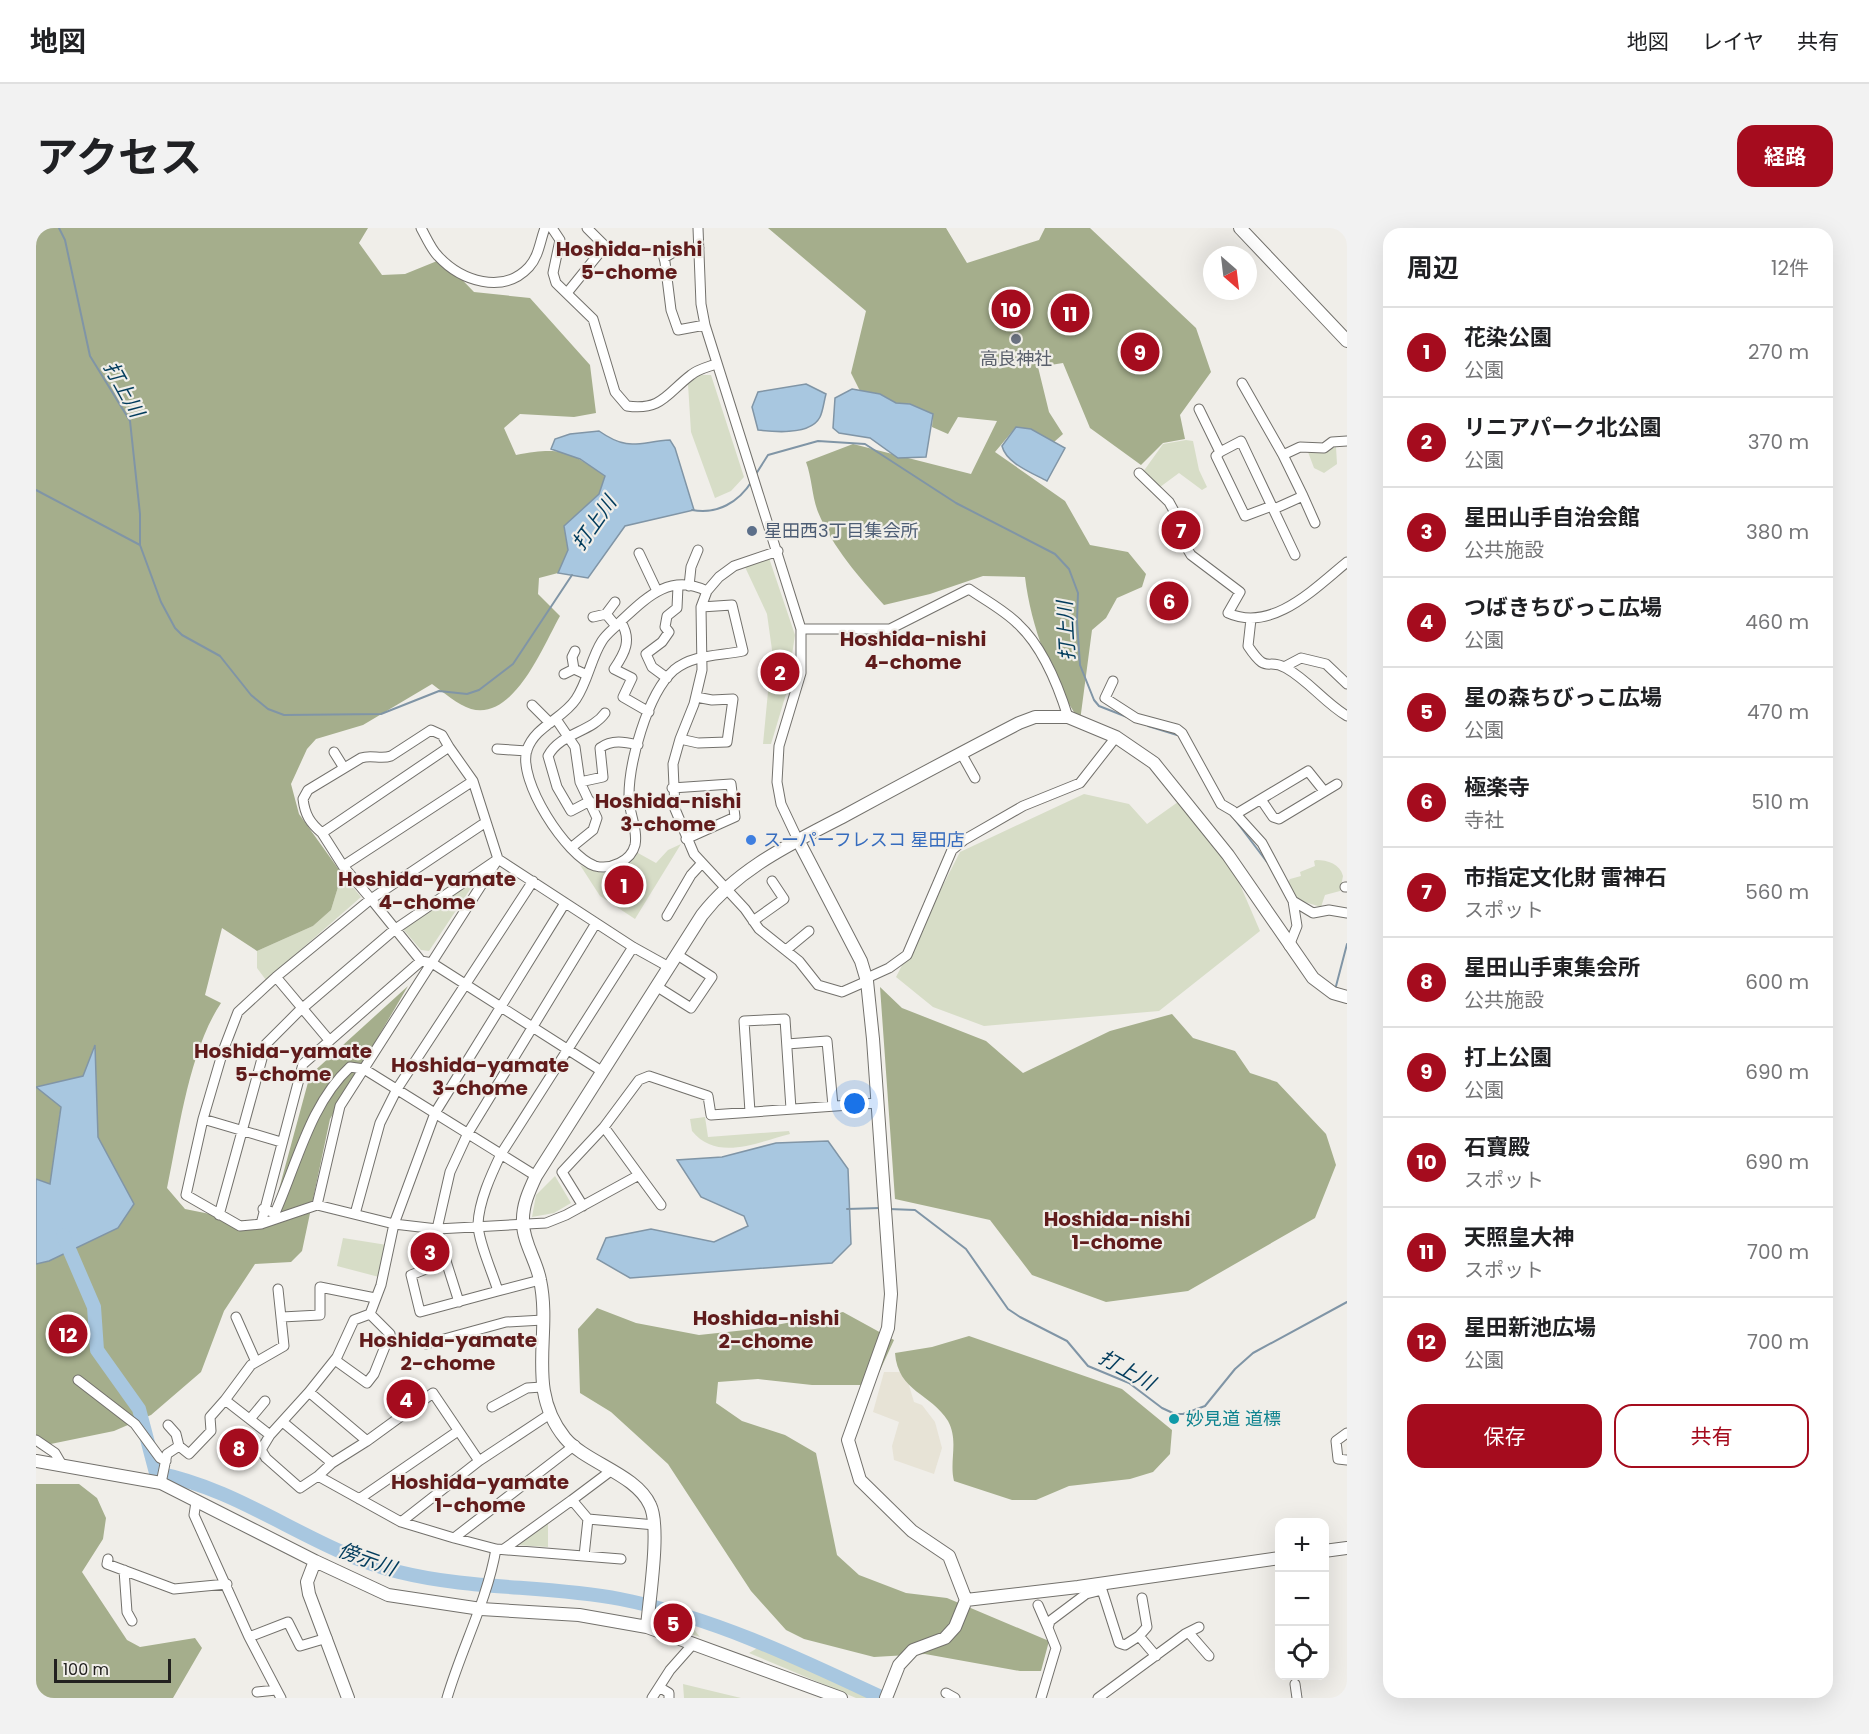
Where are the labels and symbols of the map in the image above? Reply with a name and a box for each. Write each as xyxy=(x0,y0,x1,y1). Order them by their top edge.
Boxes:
district label: Hoshida-nishi 5-chome xyxy=(556,235,702,286)
north arrow xyxy=(1203,246,1257,300)
pin: 10 xyxy=(992,286,1030,332)
pin: 11 xyxy=(1050,290,1090,335)
pin: 9 xyxy=(1120,330,1160,374)
marker: 高良神社 xyxy=(1009,332,1023,346)
place label: 高良神社 xyxy=(980,346,1052,371)
water label: 打上川 xyxy=(97,356,152,424)
water label: 打上川 xyxy=(565,489,624,556)
pin: 7 xyxy=(1162,508,1200,552)
place label: 星田西3丁目集会所 xyxy=(764,518,919,543)
marker: 星田西3丁目集会所 xyxy=(745,524,759,538)
pin: 6 xyxy=(1150,578,1188,623)
water label: 打上川 xyxy=(1050,598,1082,662)
district label: Hoshida-nishi 4-chome xyxy=(840,625,986,676)
pin: 2 xyxy=(760,650,800,694)
district label: Hoshida-nishi 3-chome xyxy=(595,787,741,838)
place label: スーパーフレスコ 星田店 xyxy=(763,827,965,852)
marker: スーパーフレスコ 星田店 xyxy=(744,833,758,847)
pin: 1 xyxy=(604,862,644,908)
district label: Hoshida-yamate 4-chome xyxy=(338,865,516,916)
district label: Hoshida-yamate 5-chome xyxy=(194,1037,372,1088)
district label: Hoshida-yamate 3-chome xyxy=(391,1051,569,1102)
your location xyxy=(840,1089,869,1118)
district label: Hoshida-nishi 1-chome xyxy=(1044,1205,1190,1256)
pin: 3 xyxy=(410,1230,450,1274)
district label: Hoshida-nishi 2-chome xyxy=(693,1304,839,1355)
pin: 12 xyxy=(48,1312,87,1356)
district label: Hoshida-yamate 2-chome xyxy=(359,1326,537,1377)
water label: 打上川 xyxy=(1094,1343,1162,1398)
pin: 4 xyxy=(386,1376,425,1422)
place label: 妙見道 道標 xyxy=(1186,1406,1281,1431)
marker: 妙見道 道標 xyxy=(1167,1412,1181,1426)
pin: 8 xyxy=(220,1426,258,1470)
district label: Hoshida-yamate 1-chome xyxy=(391,1468,569,1519)
water label: 傍示川 xyxy=(334,1536,402,1583)
pin: 5 xyxy=(654,1600,692,1646)
scale bar xyxy=(54,1656,171,1684)

